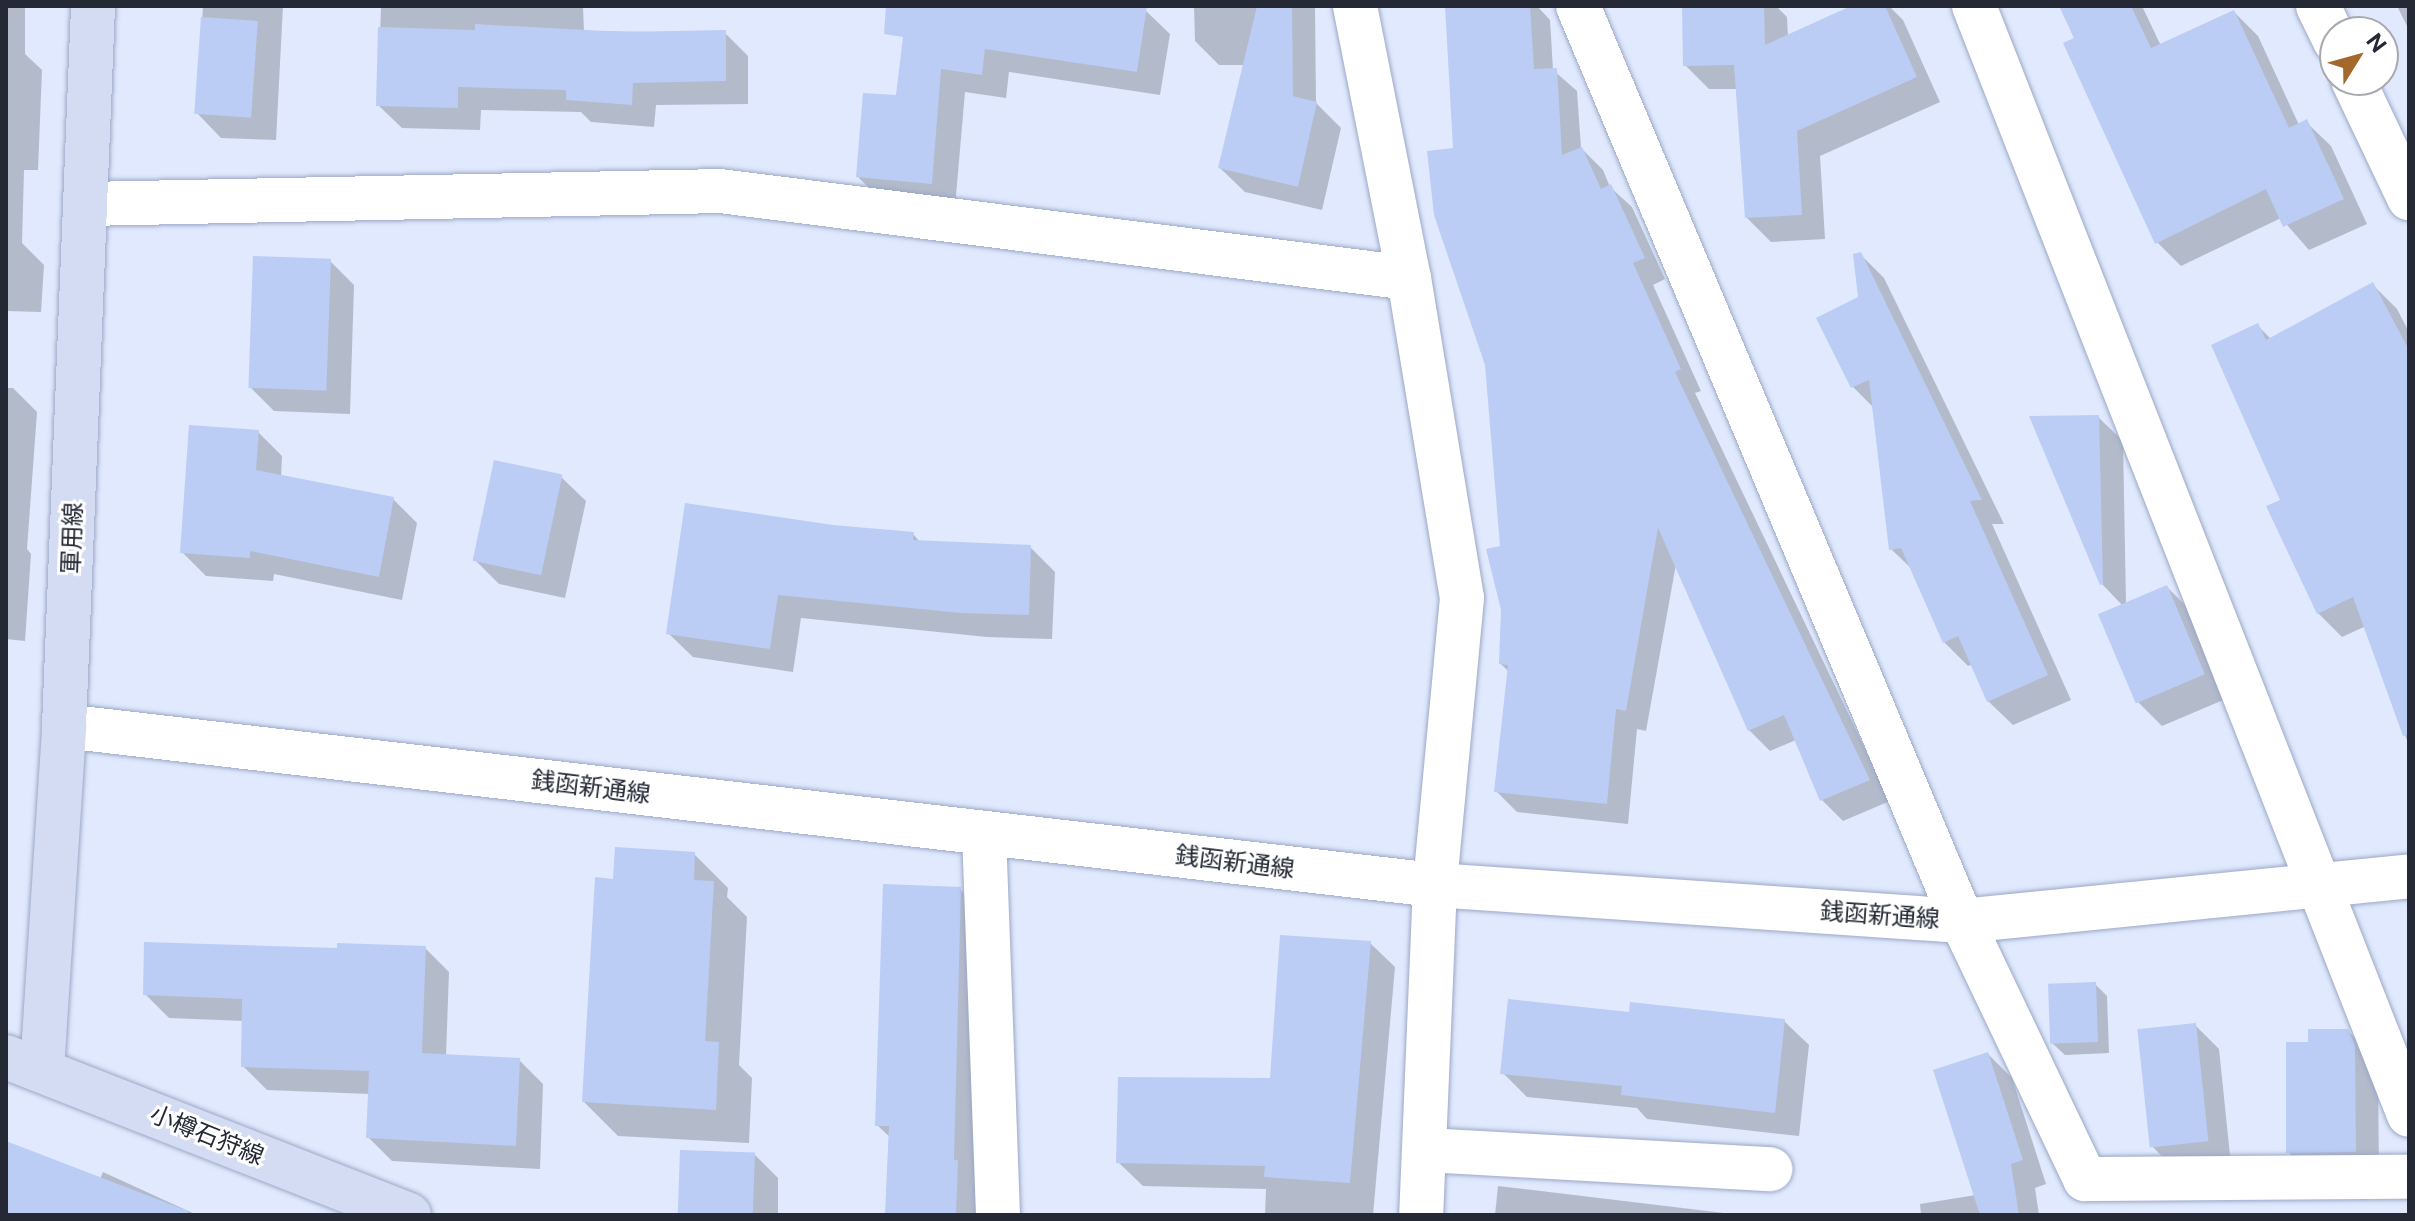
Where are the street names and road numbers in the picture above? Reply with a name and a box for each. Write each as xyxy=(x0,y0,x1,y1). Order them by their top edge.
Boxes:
street label: 軍用線 xyxy=(56,502,88,574)
street label: 銭函新通線 xyxy=(530,765,652,809)
street label: 銭函新通線 xyxy=(1174,840,1296,884)
street label: 銭函新通線 xyxy=(1819,896,1941,934)
street label: 小樽石狩線 xyxy=(146,1099,268,1171)

